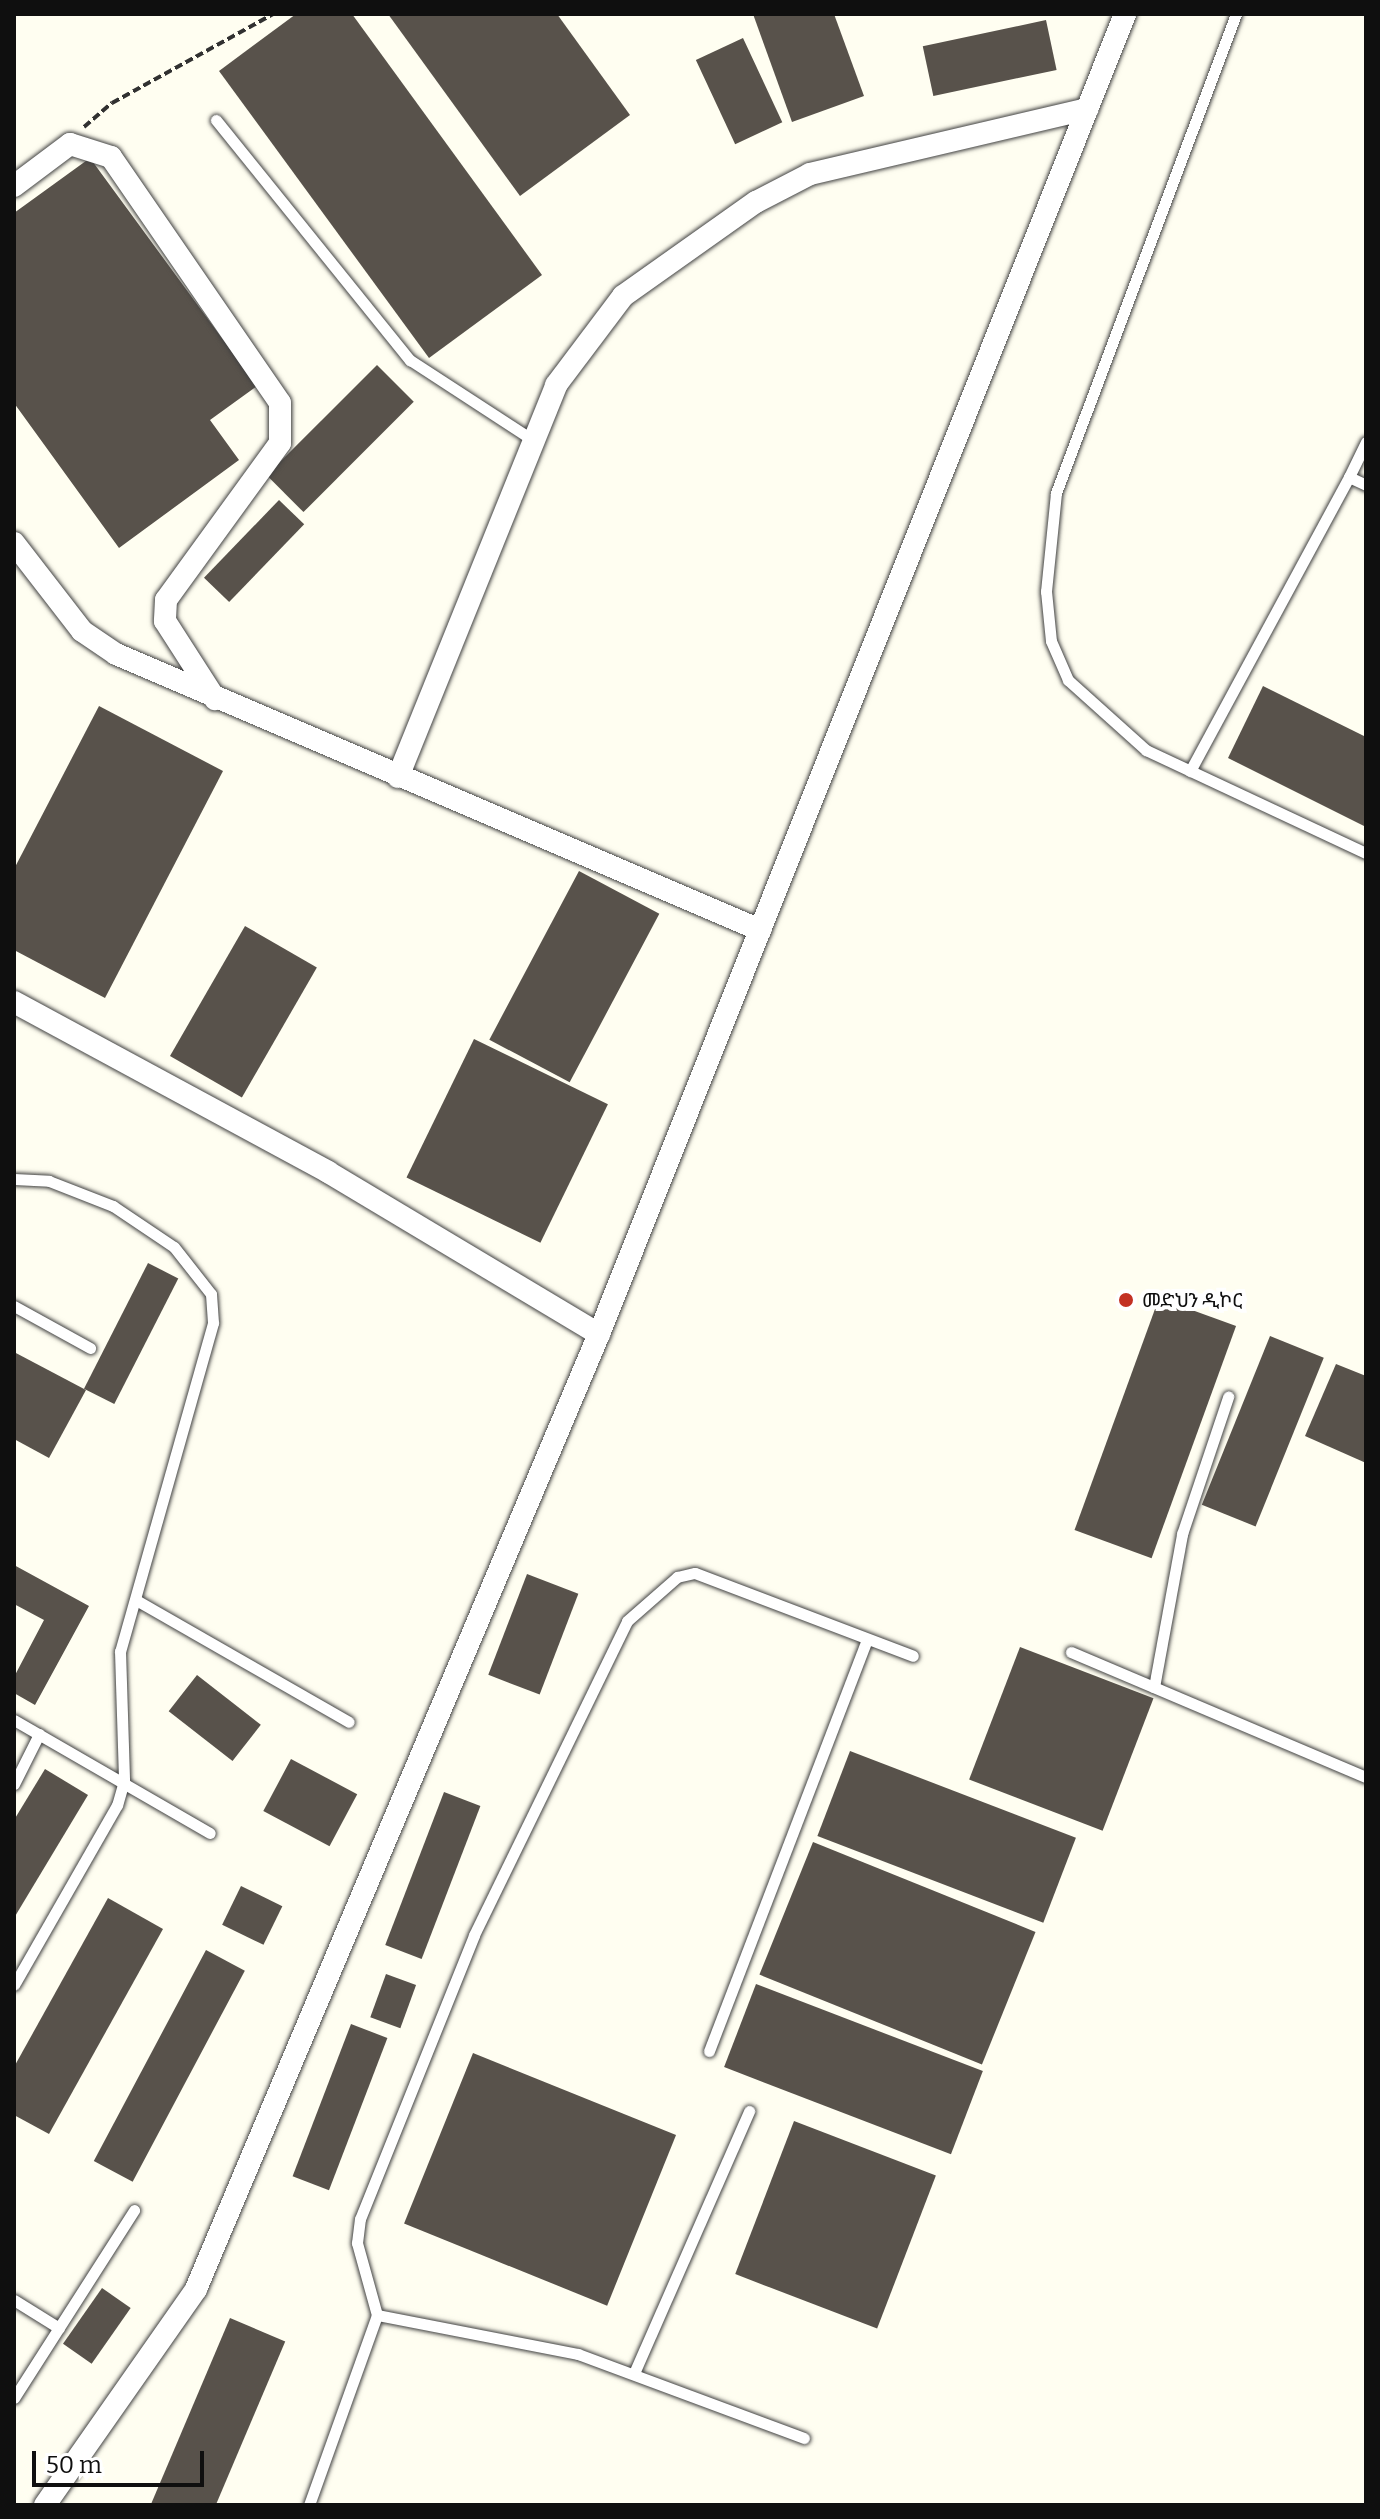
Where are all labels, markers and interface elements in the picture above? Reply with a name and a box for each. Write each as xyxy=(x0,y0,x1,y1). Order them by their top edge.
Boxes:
place label: መድህን ዲኮር xyxy=(1142,1288,1242,1312)
marker: መድህን ዲኮር xyxy=(1117,1291,1135,1309)
scale bar xyxy=(36,2435,208,2485)
text: 50 m xyxy=(46,2451,102,2479)

